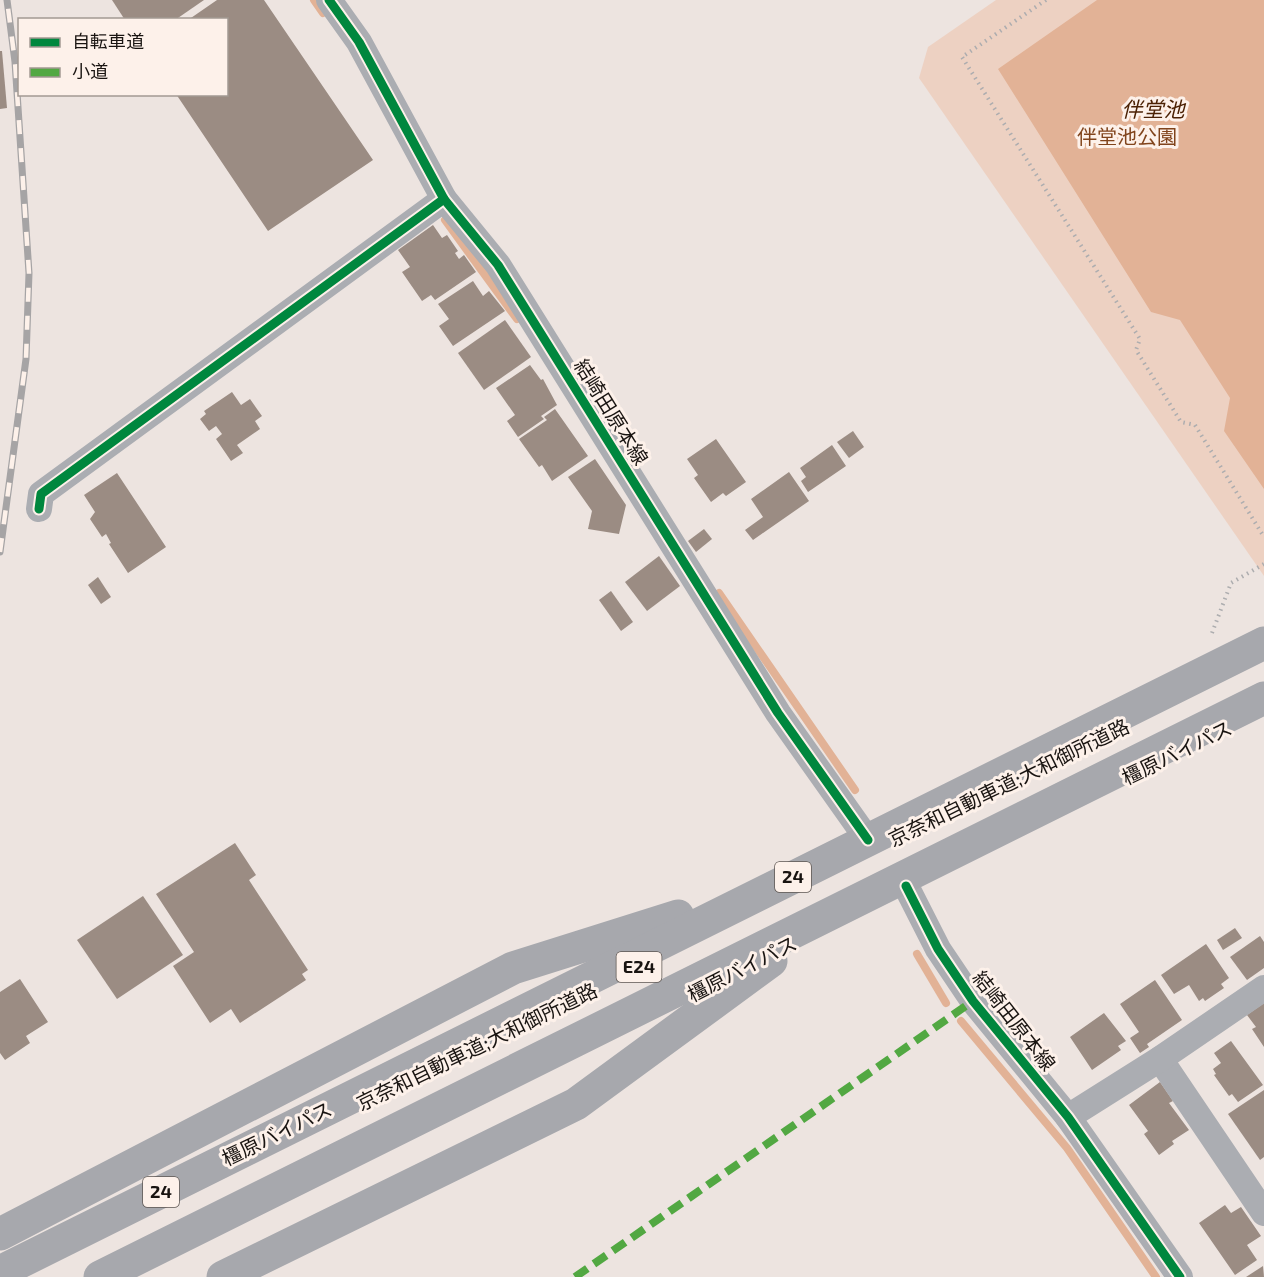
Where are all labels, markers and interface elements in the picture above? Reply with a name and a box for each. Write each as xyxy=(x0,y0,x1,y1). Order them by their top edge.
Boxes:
legend xyxy=(18,18,228,96)
text: 自転車道 xyxy=(72,30,144,52)
text: 小道 xyxy=(72,60,108,82)
water label: 伴堂池 xyxy=(1122,96,1186,121)
park label: 伴堂池公園 xyxy=(1077,124,1177,148)
street label: 結崎田原本線 xyxy=(570,354,654,469)
street label: 京奈和自動車道;大和御所道路 xyxy=(884,713,1133,851)
street label: 橿原バイパス xyxy=(1118,715,1236,789)
road number: 24 xyxy=(775,862,811,892)
street label: 橿原バイパス xyxy=(683,930,800,1006)
road number: E24 xyxy=(616,952,662,982)
street label: 結崎田原本線 xyxy=(968,966,1061,1075)
street label: 京奈和自動車道;大和御所道路 xyxy=(352,977,601,1115)
street label: 橿原バイパス xyxy=(218,1096,336,1170)
road number: 24 xyxy=(143,1177,179,1207)

